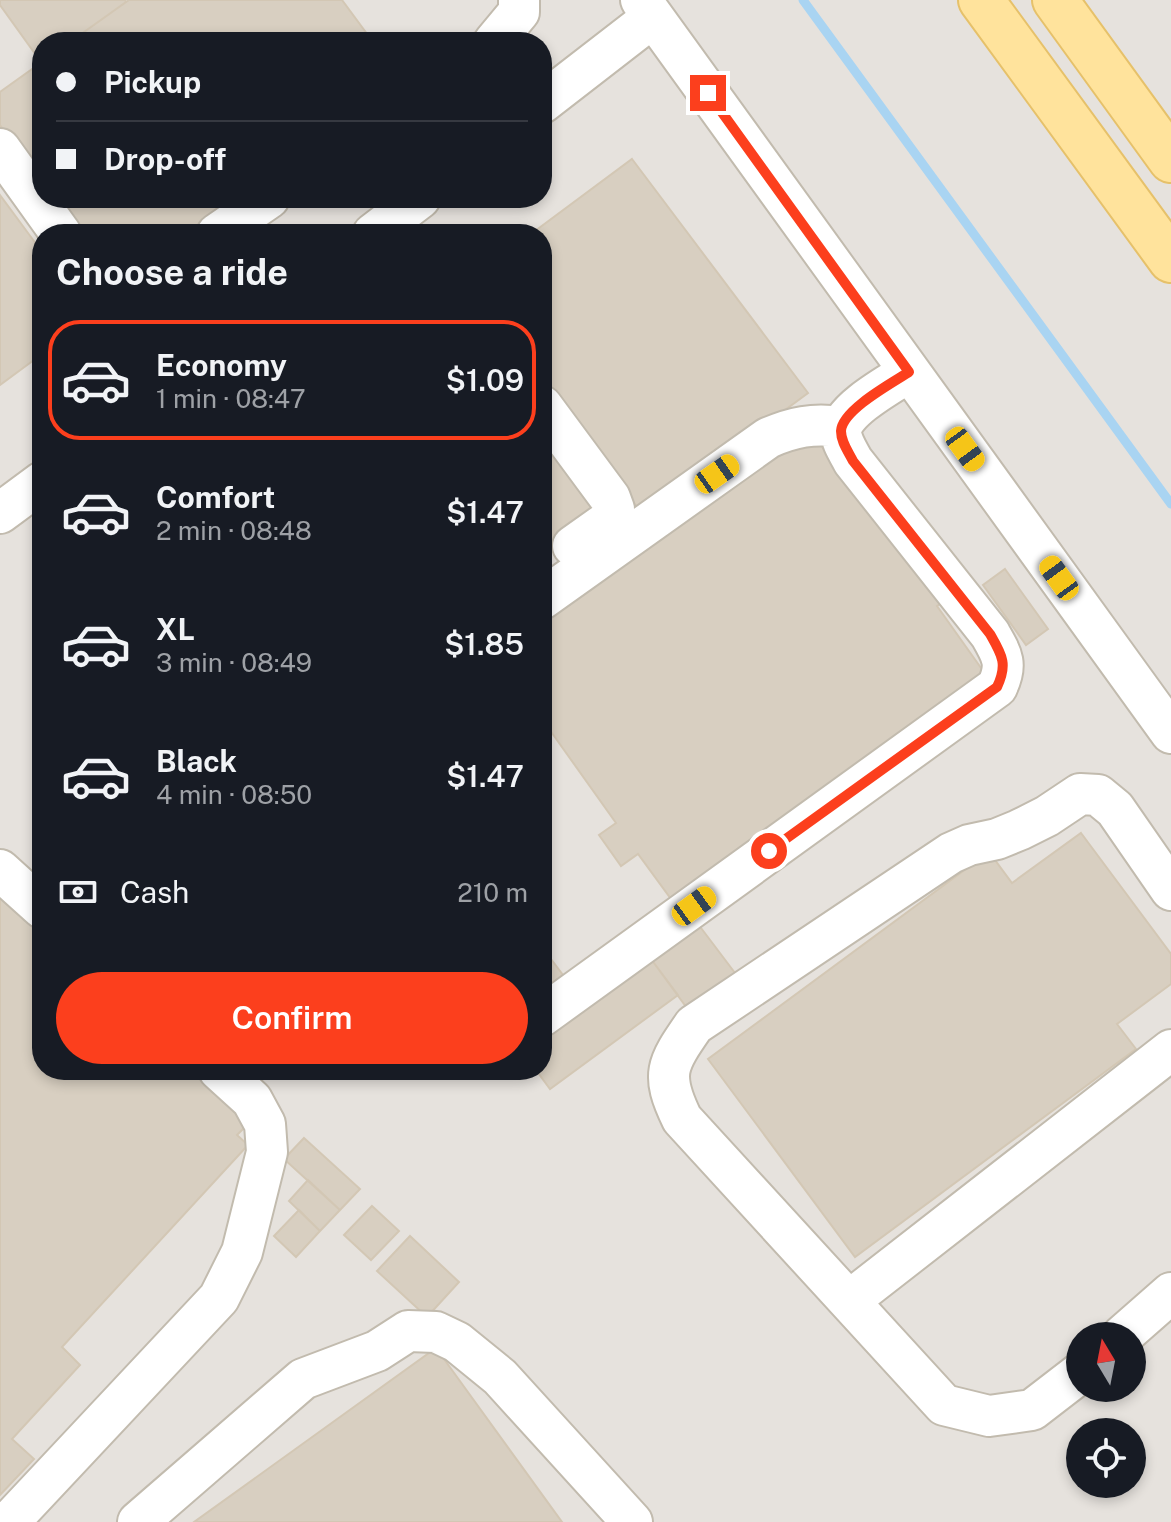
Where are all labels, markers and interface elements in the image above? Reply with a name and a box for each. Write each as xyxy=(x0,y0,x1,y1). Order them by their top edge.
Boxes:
text: Pickup xyxy=(104,64,201,100)
route end xyxy=(690,75,726,111)
text: Drop-off xyxy=(104,141,226,177)
text: Choose a ride xyxy=(56,251,288,293)
icon: car xyxy=(60,344,132,416)
text: Economy xyxy=(156,347,287,383)
text: $1.09 xyxy=(446,362,524,398)
text: 1 min · 08:47 xyxy=(156,383,306,414)
car xyxy=(941,423,989,475)
car xyxy=(690,450,744,498)
icon: car xyxy=(60,476,132,548)
text: Comfort xyxy=(156,479,275,515)
text: $1.47 xyxy=(446,494,524,530)
text: 2 min · 08:48 xyxy=(156,515,312,546)
car xyxy=(1035,552,1083,604)
icon: car xyxy=(60,608,132,680)
text: XL xyxy=(156,611,195,647)
text: $1.85 xyxy=(444,626,524,662)
text: 3 min · 08:49 xyxy=(156,647,312,678)
icon: car xyxy=(60,740,132,812)
text: Black xyxy=(156,743,237,779)
text: $1.47 xyxy=(446,758,524,794)
text: 4 min · 08:50 xyxy=(156,779,312,810)
route start xyxy=(751,833,787,869)
icon: cash xyxy=(56,870,100,914)
text: Cash xyxy=(120,874,189,910)
text: 210 m xyxy=(457,877,528,908)
car xyxy=(668,882,720,930)
button: Confirm xyxy=(56,972,528,1064)
north arrow xyxy=(1066,1322,1146,1402)
map controls xyxy=(1066,1322,1146,1498)
button: locate xyxy=(1066,1418,1146,1498)

